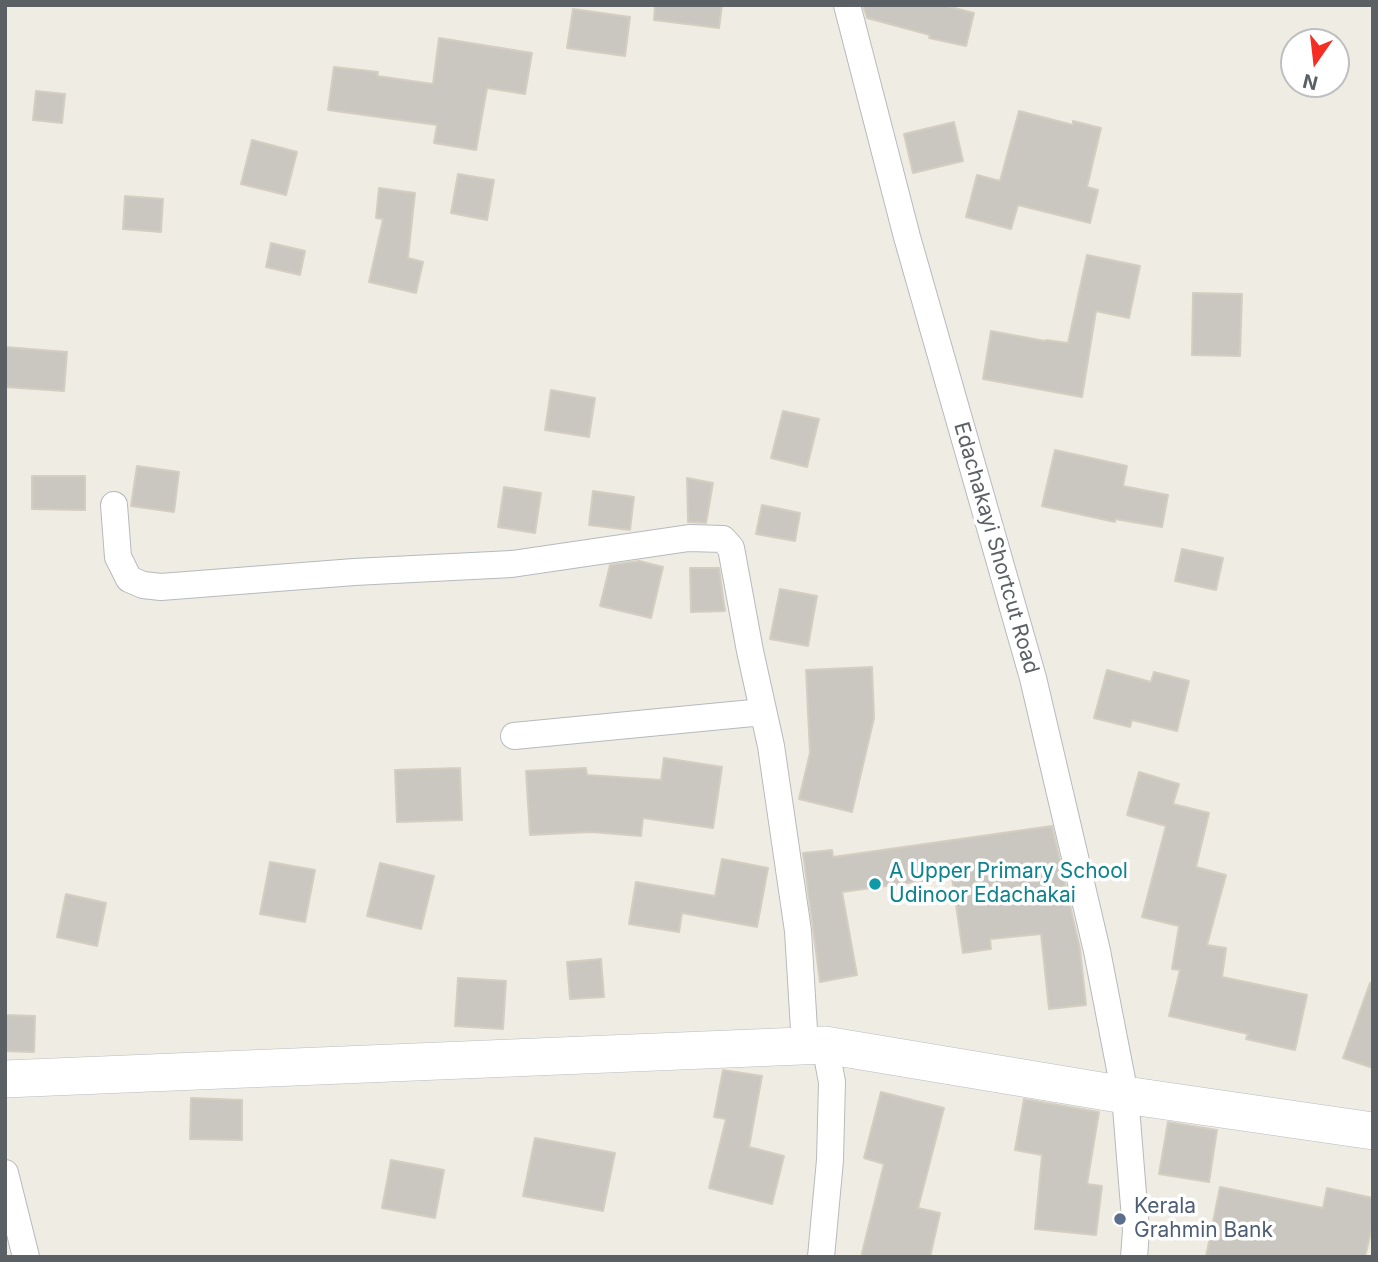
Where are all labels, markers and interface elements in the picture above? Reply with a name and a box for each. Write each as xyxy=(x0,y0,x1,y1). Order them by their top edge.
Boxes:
north arrow xyxy=(1280,28,1350,98)
text: N xyxy=(1300,69,1320,95)
street label: Edachakayi Shortcut Road xyxy=(948,419,1044,677)
place label: A Upper Primary School Udinoor Edachakai xyxy=(889,859,1128,909)
marker: A Upper Primary School Udinoor Edachakai xyxy=(867,876,883,892)
place label: Kerala Grahmin Bank xyxy=(1134,1194,1273,1244)
marker: Kerala Grahmin Bank xyxy=(1112,1211,1128,1227)

